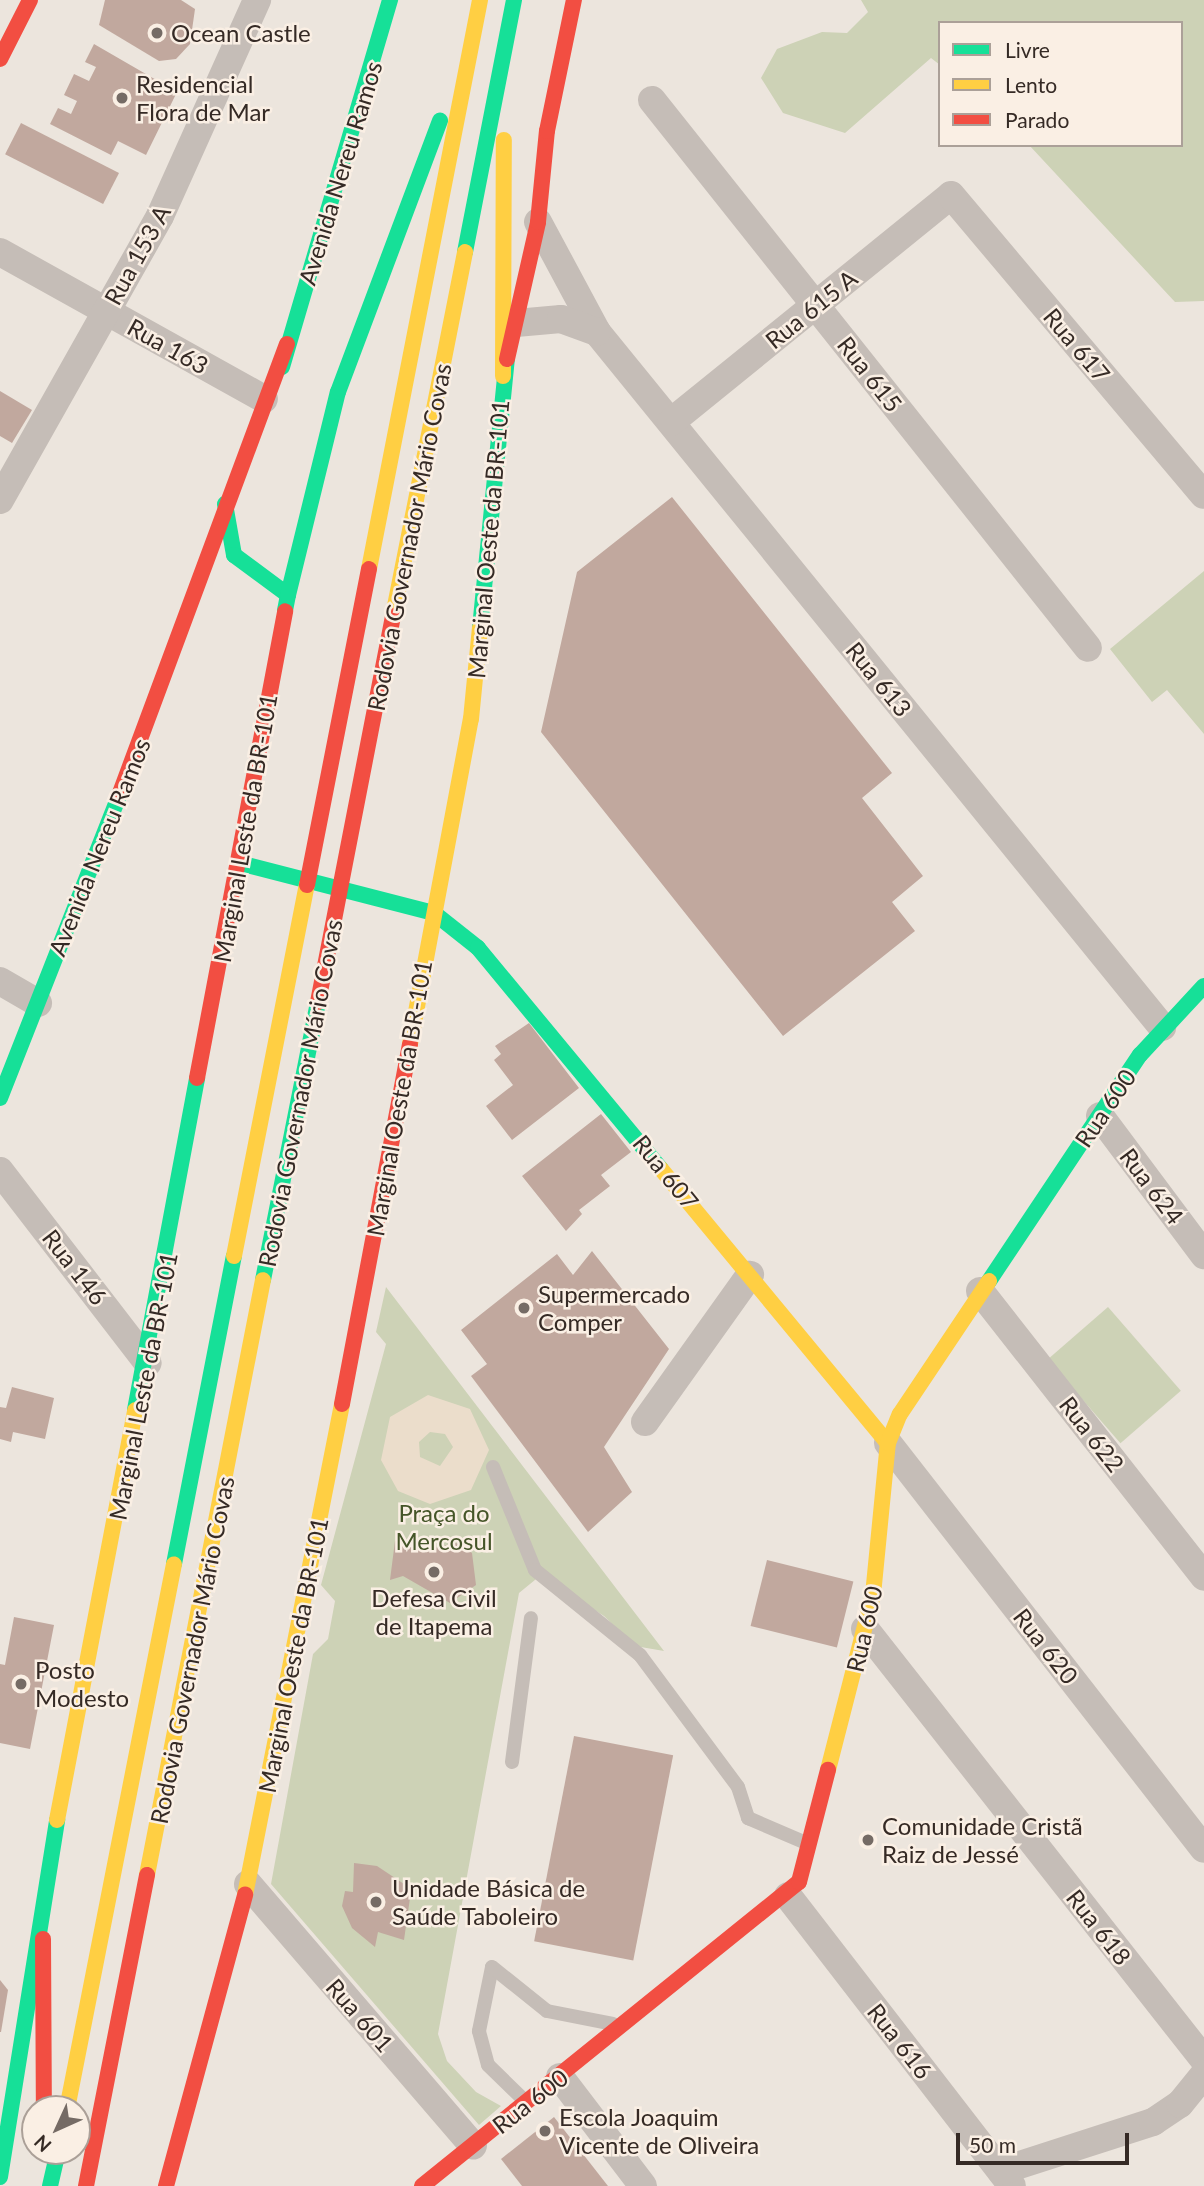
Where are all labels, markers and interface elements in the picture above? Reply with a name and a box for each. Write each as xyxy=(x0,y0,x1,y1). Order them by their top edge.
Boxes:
place label: Ocean Castle xyxy=(171,19,311,47)
legend xyxy=(938,21,1183,147)
marker: Ocean Castle xyxy=(149,25,165,41)
text: Livre xyxy=(1005,37,1050,62)
street label: Avenida Nereu Ramos xyxy=(292,58,388,288)
place label: Residencial Flora de Mar xyxy=(136,70,270,126)
text: Lento xyxy=(1005,72,1057,97)
marker: Residencial Flora de Mar xyxy=(114,90,130,106)
text: Parado xyxy=(1005,107,1069,132)
street label: Rua 153 A xyxy=(98,200,176,310)
street label: Rua 615 A xyxy=(759,263,863,355)
street label: Rua 617 xyxy=(1038,302,1116,388)
street label: Rua 163 xyxy=(123,312,213,380)
street label: Rua 615 xyxy=(832,331,908,417)
street label: Rodovia Governador Mário Covas xyxy=(361,361,457,713)
street label: Marginal Oeste da BR-101 xyxy=(461,398,515,680)
street label: Rua 613 xyxy=(840,636,918,722)
street label: Marginal Leste da BR-101 xyxy=(207,691,283,965)
street label: Avenida Nereu Ramos xyxy=(42,734,156,960)
street label: Rodovia Governador Mário Covas xyxy=(252,917,348,1269)
street label: Marginal Oeste da BR-101 xyxy=(361,958,437,1238)
street label: Rua 600 xyxy=(1069,1064,1141,1152)
street label: Rua 607 xyxy=(627,1129,705,1215)
street label: Rua 624 xyxy=(1114,1142,1190,1230)
street label: Rua 146 xyxy=(37,1224,113,1310)
street label: Marginal Leste da BR-101 xyxy=(103,1250,183,1522)
place label: Supermercado Comper xyxy=(538,1280,690,1336)
marker: Supermercado Comper xyxy=(516,1300,532,1316)
street label: Rua 622 xyxy=(1054,1391,1130,1477)
street label: Rodovia Governador Mário Covas xyxy=(144,1474,240,1826)
park label: Praça do Mercosul xyxy=(395,1499,493,1555)
street label: Marginal Oeste da BR-101 xyxy=(252,1515,334,1795)
marker: Defesa Civil de Itapema xyxy=(426,1564,442,1580)
street label: Rua 600 xyxy=(840,1583,888,1675)
place label: Defesa Civil de Itapema xyxy=(371,1584,497,1640)
street label: Rua 620 xyxy=(1008,1603,1084,1689)
place label: Posto Modesto xyxy=(35,1656,129,1712)
marker: Posto Modesto xyxy=(13,1676,29,1692)
place label: Comunidade Cristã Raiz de Jessé xyxy=(882,1812,1083,1868)
marker: Comunidade Cristã Raiz de Jessé xyxy=(860,1832,876,1848)
place label: Unidade Básica de Saúde Taboleiro xyxy=(392,1874,585,1930)
street label: Rua 618 xyxy=(1061,1884,1137,1970)
marker: Unidade Básica de Saúde Taboleiro xyxy=(366,1892,386,1912)
street label: Rua 601 xyxy=(320,1972,400,2058)
street label: Rua 616 xyxy=(862,1998,938,2084)
street label: Rua 600 xyxy=(487,2063,573,2139)
north arrow xyxy=(21,2095,91,2165)
place label: Escola Joaquim Vicente de Oliveira xyxy=(559,2103,759,2159)
scale bar xyxy=(959,2120,1132,2164)
marker: Escola Joaquim Vicente de Oliveira xyxy=(537,2123,553,2139)
text: N xyxy=(29,2130,56,2157)
text: 50 m xyxy=(969,2132,1016,2157)

